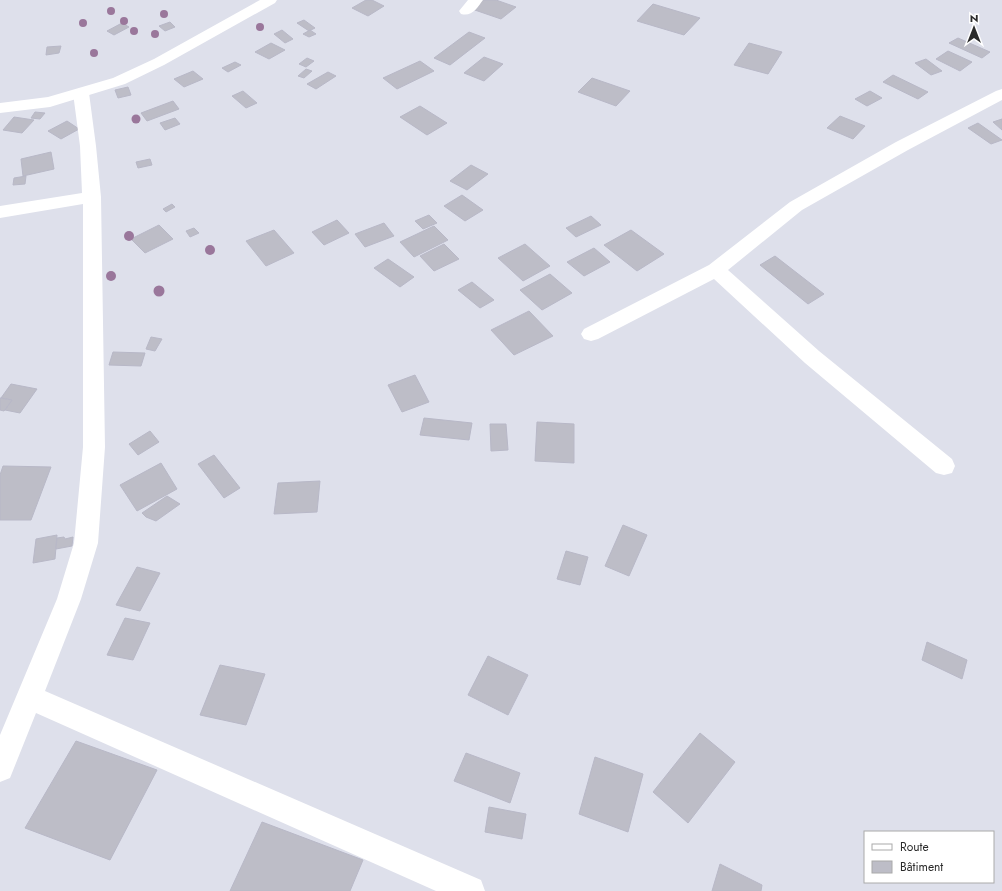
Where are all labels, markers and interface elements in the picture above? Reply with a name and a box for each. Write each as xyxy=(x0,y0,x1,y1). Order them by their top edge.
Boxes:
north arrow xyxy=(954,8,994,48)
text: N xyxy=(970,10,978,26)
legend xyxy=(864,831,994,883)
text: Route xyxy=(900,838,929,856)
text: Bâtiment xyxy=(900,858,943,876)

